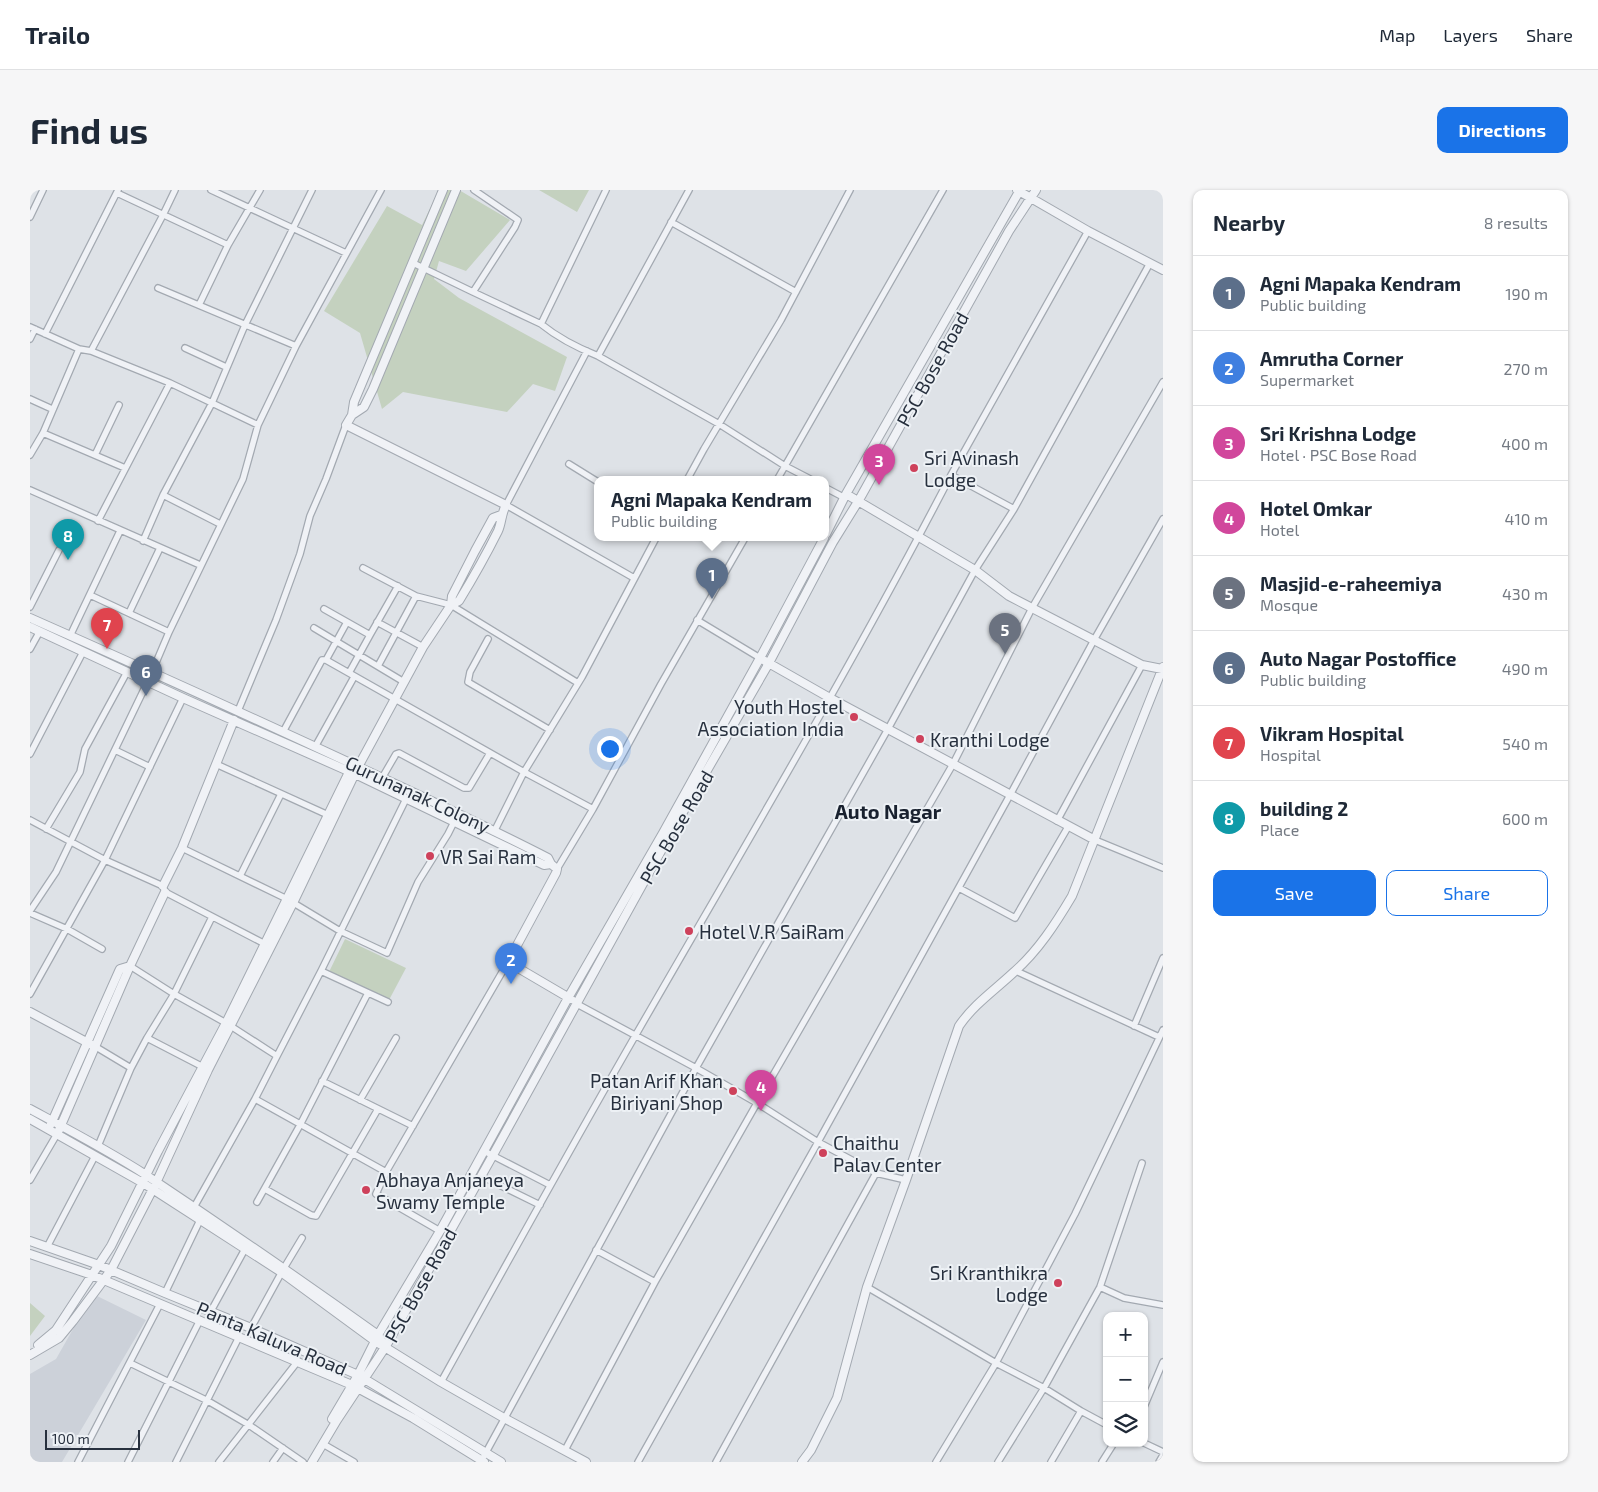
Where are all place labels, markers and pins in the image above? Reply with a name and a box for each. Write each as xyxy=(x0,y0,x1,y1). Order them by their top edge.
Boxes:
pin: 3 xyxy=(863,444,895,485)
place label: Sri Avinash Lodge xyxy=(924,446,1019,491)
marker: Sri Avinash Lodge xyxy=(908,462,920,474)
pin: 8 xyxy=(52,519,84,560)
pin: 1 xyxy=(696,558,728,599)
pin: 7 xyxy=(91,608,123,649)
pin: 5 xyxy=(989,613,1021,654)
pin: 6 xyxy=(130,655,162,696)
place label: Youth Hostel Association India xyxy=(698,695,844,740)
marker: Youth Hostel Association India xyxy=(848,711,860,723)
place label: Kranthi Lodge xyxy=(930,728,1050,751)
marker: Kranthi Lodge xyxy=(914,733,926,745)
place label: VR Sai Ram xyxy=(440,845,536,868)
marker: VR Sai Ram xyxy=(424,850,436,862)
place label: Hotel V.R SaiRam xyxy=(699,920,845,943)
marker: Hotel V.R SaiRam xyxy=(683,925,695,937)
pin: 2 xyxy=(495,943,527,984)
place label: Patan Arif Khan Biriyani Shop xyxy=(590,1069,723,1114)
pin: 4 xyxy=(745,1070,777,1111)
marker: Patan Arif Khan Biriyani Shop xyxy=(727,1085,739,1097)
place label: Chaithu Palav Center xyxy=(833,1131,942,1176)
marker: Chaithu Palav Center xyxy=(817,1147,829,1159)
place label: Abhaya Anjaneya Swamy Temple xyxy=(376,1168,524,1213)
marker: Abhaya Anjaneya Swamy Temple xyxy=(360,1184,372,1196)
place label: Sri Kranthikra Lodge xyxy=(930,1261,1048,1306)
marker: Sri Kranthikra Lodge xyxy=(1052,1277,1064,1289)

